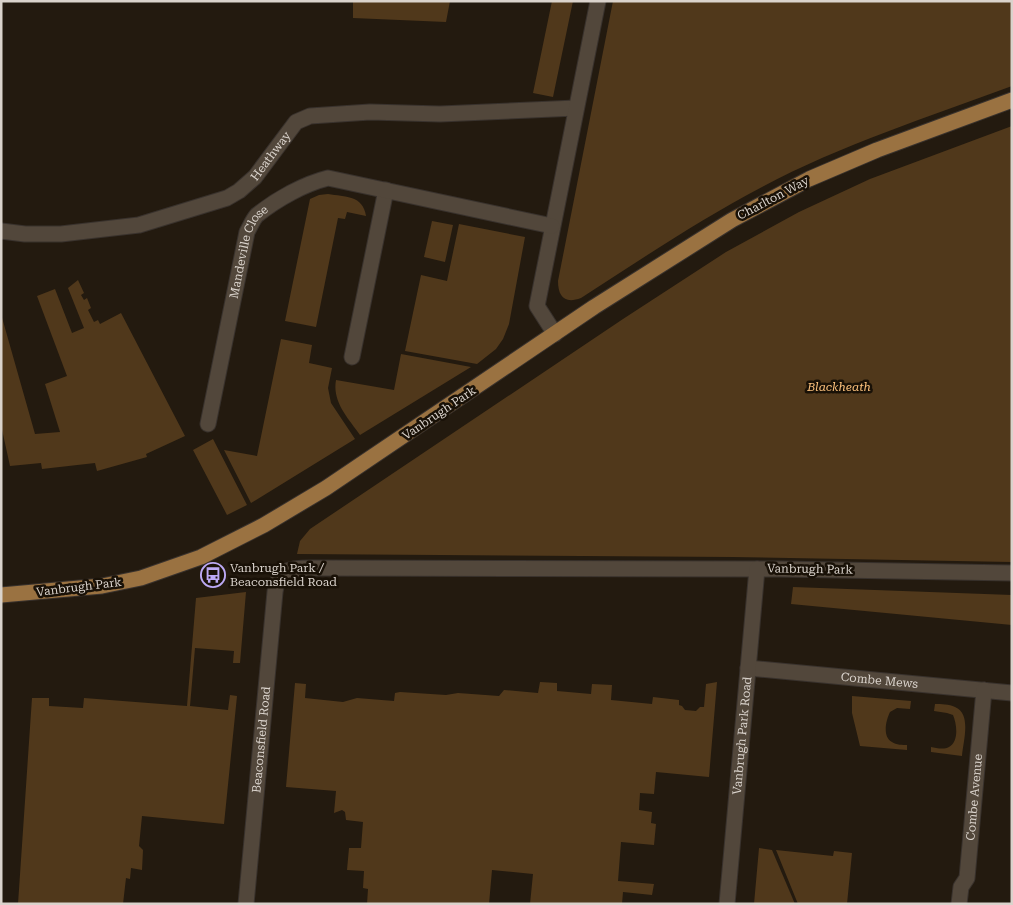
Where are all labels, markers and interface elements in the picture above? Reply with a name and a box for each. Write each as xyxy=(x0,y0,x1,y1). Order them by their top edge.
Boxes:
street label: Heathway xyxy=(248,128,294,184)
street label: Charlton Way xyxy=(735,173,812,223)
street label: Mandeville Close xyxy=(227,202,271,300)
park label: Blackheath xyxy=(806,380,871,394)
street label: Vanbrugh Park xyxy=(399,383,479,443)
place label: Vanbrugh Park / Beaconsfield Road xyxy=(230,561,337,589)
street label: Vanbrugh Park xyxy=(767,561,853,577)
bus stop icon: Vanbrugh Park / Beaconsfield Road xyxy=(200,562,226,588)
street label: Vanbrugh Park xyxy=(36,575,123,599)
street label: Combe Mews xyxy=(840,670,919,691)
street label: Vanbrugh Park Road xyxy=(730,676,754,795)
street label: Beaconsfield Road xyxy=(249,685,273,794)
street label: Combe Avenue xyxy=(963,753,985,841)

